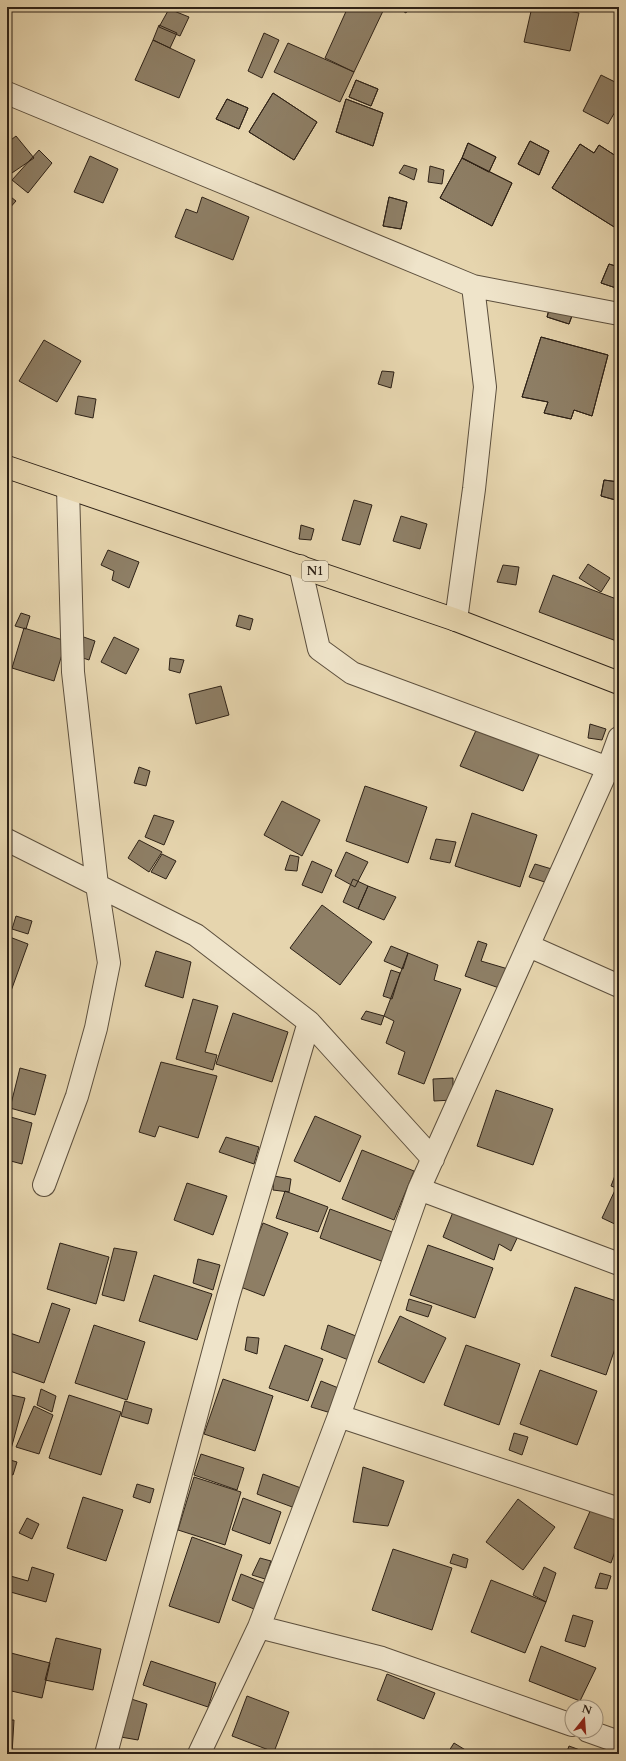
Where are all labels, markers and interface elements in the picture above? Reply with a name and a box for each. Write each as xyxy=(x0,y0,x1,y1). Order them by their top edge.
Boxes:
road number: N1 xyxy=(302,561,328,581)
north arrow xyxy=(564,1699,604,1739)
text: N xyxy=(580,1701,594,1719)

